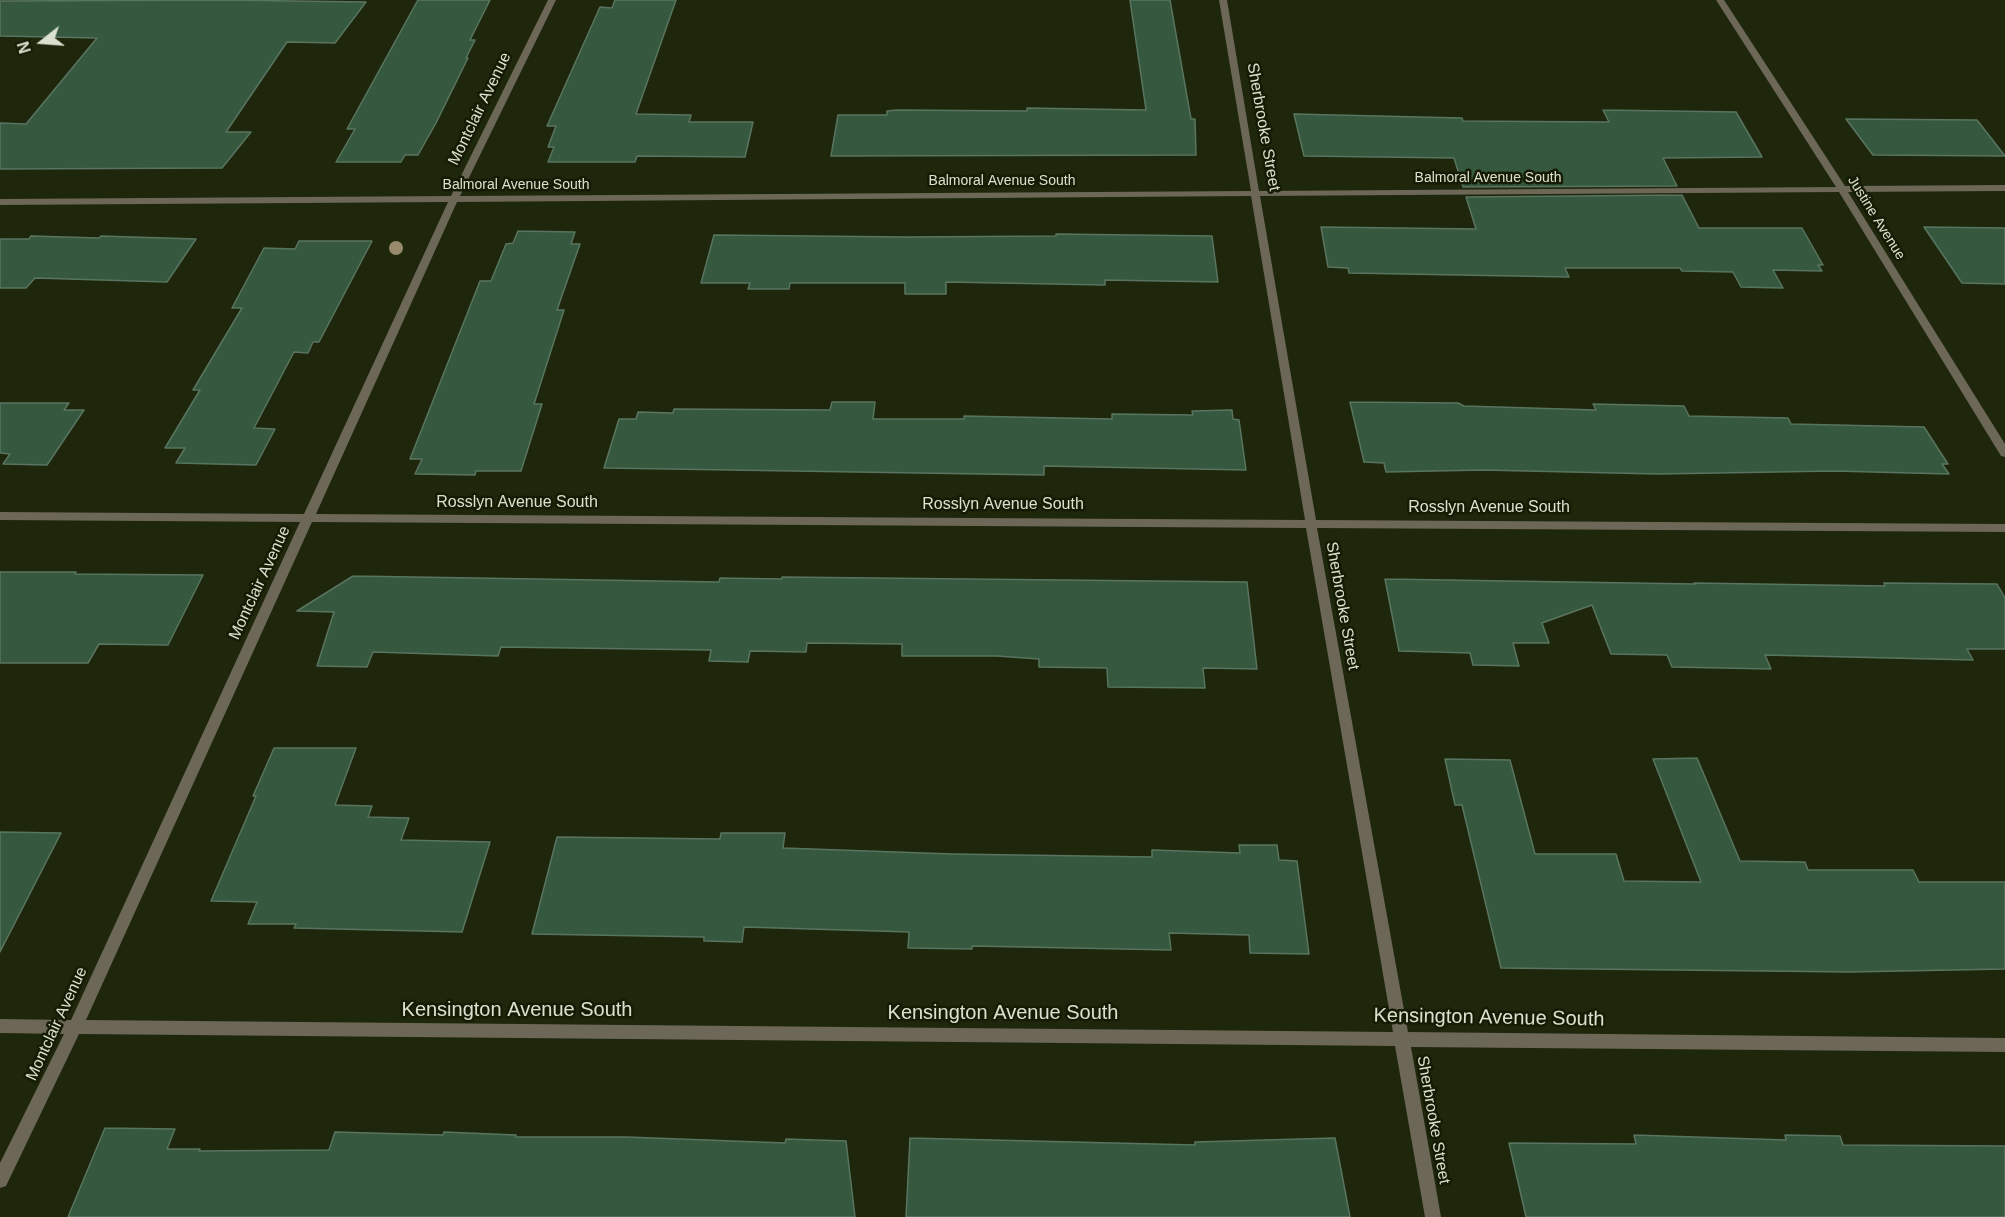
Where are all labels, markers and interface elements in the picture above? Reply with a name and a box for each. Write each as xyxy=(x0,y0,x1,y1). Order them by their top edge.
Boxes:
north arrow xyxy=(12,12,72,72)
text: N xyxy=(14,39,34,55)
street label: Montclair Avenue xyxy=(444,49,516,169)
street label: Sherbrooke Street xyxy=(1242,61,1284,193)
street label: Balmoral Avenue South xyxy=(1415,170,1561,186)
street label: Balmoral Avenue South xyxy=(929,173,1075,189)
street label: Justine Avenue xyxy=(1844,173,1908,263)
street label: Balmoral Avenue South xyxy=(443,177,589,193)
street label: Rosslyn Avenue South xyxy=(436,493,598,513)
street label: Rosslyn Avenue South xyxy=(922,495,1084,515)
street label: Rosslyn Avenue South xyxy=(1408,498,1570,518)
street label: Montclair Avenue xyxy=(225,523,295,643)
street label: Sherbrooke Street xyxy=(1321,540,1363,672)
street label: Montclair Avenue xyxy=(22,964,92,1084)
street label: Kensington Avenue South xyxy=(402,998,632,1022)
street label: Kensington Avenue South xyxy=(888,1001,1118,1025)
street label: Kensington Avenue South xyxy=(1373,1004,1605,1032)
street label: Sherbrooke Street xyxy=(1412,1054,1454,1186)

